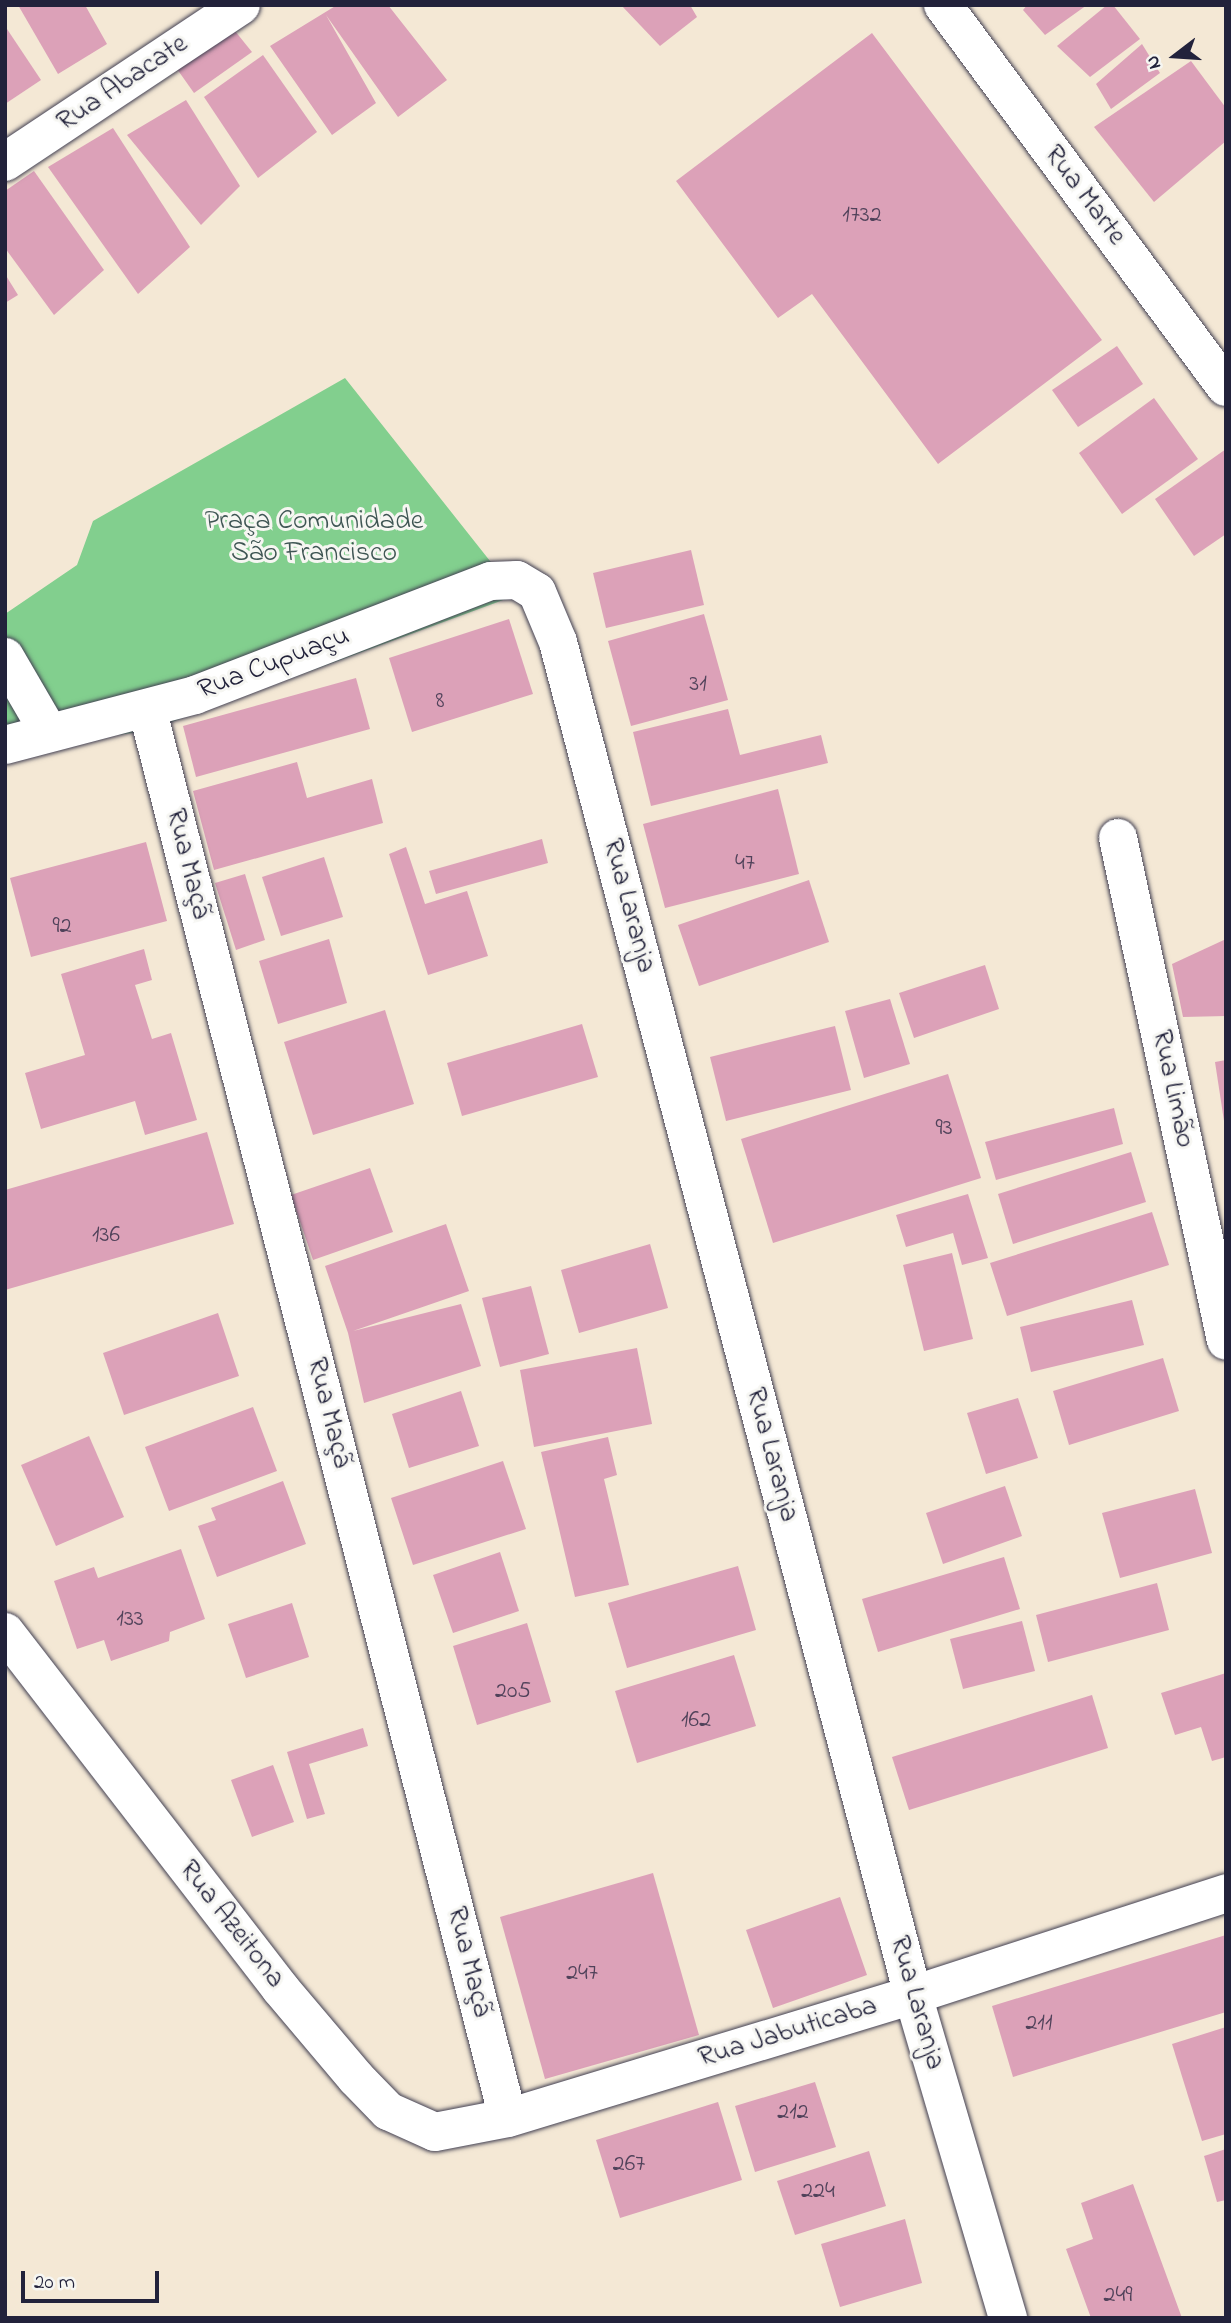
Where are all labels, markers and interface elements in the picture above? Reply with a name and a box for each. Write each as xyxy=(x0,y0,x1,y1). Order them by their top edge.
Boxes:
north arrow xyxy=(1140,21,1210,91)
street label: Rua Abacate xyxy=(51,28,195,140)
text: N xyxy=(1140,52,1169,72)
street label: Rua Marte xyxy=(1036,139,1132,253)
house number: 1732 xyxy=(842,202,882,230)
park label: Praça Comunidade São Francisco xyxy=(205,505,423,571)
street label: Rua Cupuaçu xyxy=(194,620,354,708)
house number: 31 xyxy=(689,671,707,699)
house number: 8 xyxy=(436,688,444,716)
street label: Rua Maçã xyxy=(157,805,217,923)
street label: Rua Laranja xyxy=(594,835,662,977)
house number: 47 xyxy=(735,850,755,878)
house number: 92 xyxy=(52,913,72,941)
street label: Rua Limão xyxy=(1143,1027,1201,1151)
house number: 93 xyxy=(935,1115,953,1143)
house number: 136 xyxy=(92,1222,120,1250)
street label: Rua Maçã xyxy=(298,1354,358,1472)
street label: Rua Laranja xyxy=(737,1384,805,1526)
house number: 133 xyxy=(116,1606,144,1634)
house number: 205 xyxy=(495,1678,531,1706)
house number: 162 xyxy=(681,1707,711,1735)
street label: Rua Azeitona xyxy=(171,1854,291,1996)
street label: Rua Maçã xyxy=(438,1903,498,2021)
street label: Rua Laranja xyxy=(881,1932,951,2074)
house number: 247 xyxy=(566,1960,598,1988)
street label: Rua Jabuticaba xyxy=(695,1990,881,2076)
house number: 211 xyxy=(1025,2010,1053,2038)
house number: 212 xyxy=(777,2099,809,2127)
house number: 267 xyxy=(613,2151,645,2179)
house number: 224 xyxy=(801,2178,835,2206)
scale bar xyxy=(24,2256,163,2300)
text: 20 m xyxy=(34,2268,75,2298)
house number: 249 xyxy=(1103,2282,1133,2310)

